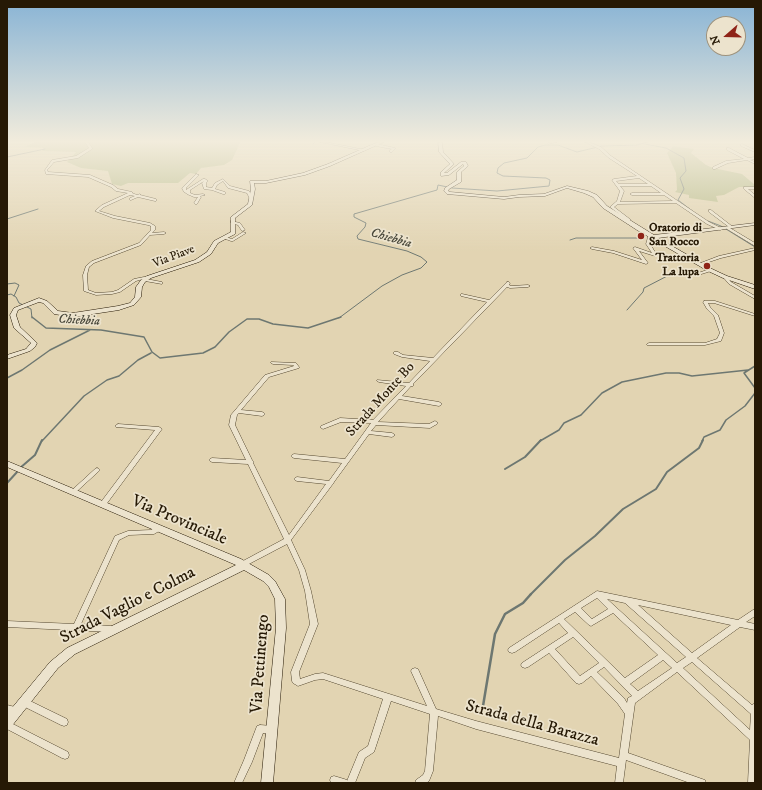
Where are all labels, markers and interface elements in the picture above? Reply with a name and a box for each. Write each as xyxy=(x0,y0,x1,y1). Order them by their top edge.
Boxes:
north arrow xyxy=(706,16,746,56)
text: N xyxy=(708,33,724,46)
place label: Oratorio di San Rocco xyxy=(649,222,702,250)
water label: Chiebbia xyxy=(369,226,413,252)
marker: Oratorio di San Rocco xyxy=(636,231,646,241)
street label: Via Piave xyxy=(151,242,197,272)
place label: Trattoria La lupa xyxy=(655,252,699,280)
marker: Trattoria La lupa xyxy=(702,261,712,271)
water label: Chiebbia xyxy=(58,312,100,330)
street label: Strada Monte Bo xyxy=(343,359,419,441)
street label: Via Provinciale xyxy=(128,492,230,550)
street label: Strada Vaglio e Colma xyxy=(57,563,199,649)
street label: Via Pettinengo xyxy=(247,614,275,714)
street label: Strada della Barazza xyxy=(463,696,601,752)

